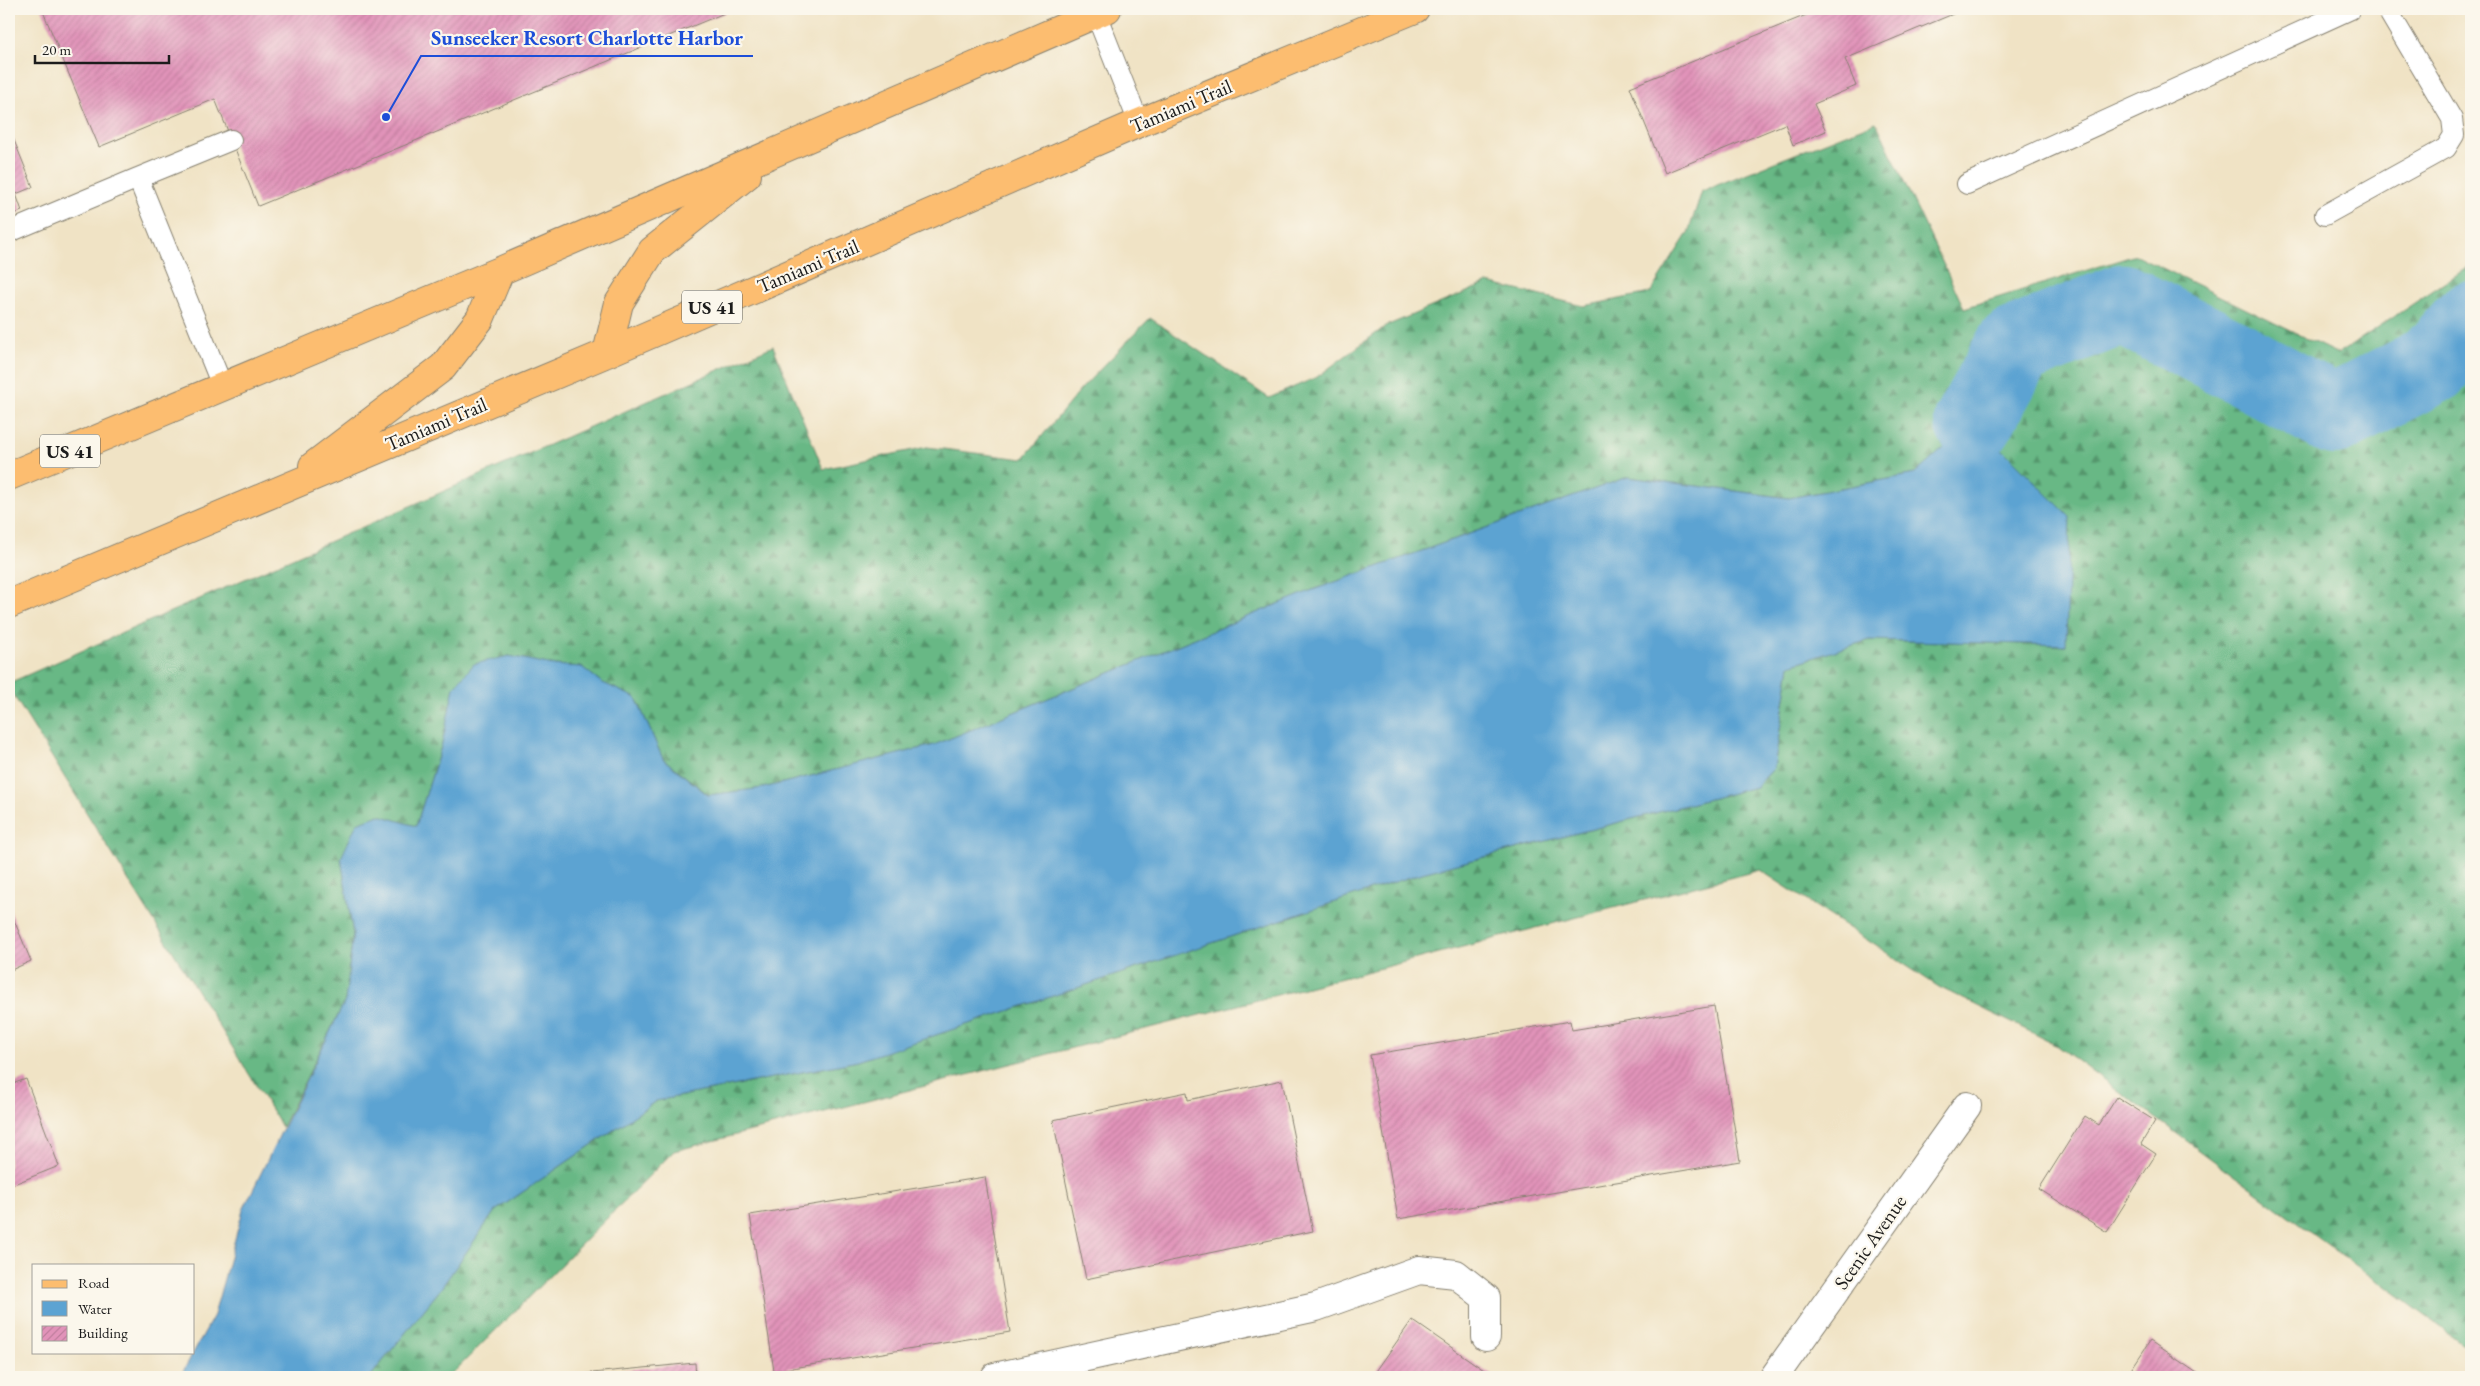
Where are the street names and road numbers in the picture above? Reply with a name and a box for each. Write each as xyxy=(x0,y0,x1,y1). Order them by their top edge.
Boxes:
street label: Tamiami Trail xyxy=(1126,73,1236,139)
street label: Tamiami Trail xyxy=(753,233,863,299)
road number: US 41 xyxy=(682,290,742,324)
street label: Tamiami Trail xyxy=(381,391,491,457)
road number: US 41 xyxy=(40,434,100,468)
street label: Scenic Avenue xyxy=(1828,1189,1912,1294)

